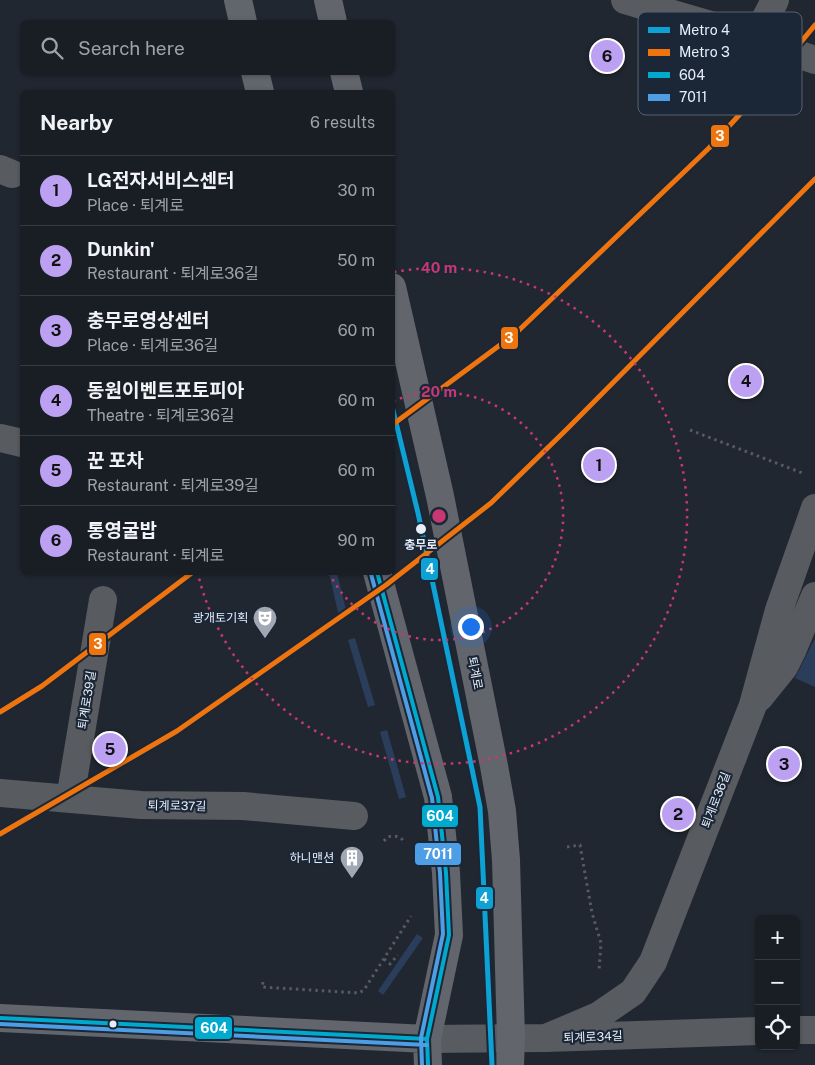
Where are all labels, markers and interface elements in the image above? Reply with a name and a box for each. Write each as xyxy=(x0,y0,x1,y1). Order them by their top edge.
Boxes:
legend xyxy=(638,12,802,115)
search box xyxy=(20,20,395,75)
text: Metro 4 xyxy=(679,22,730,38)
icon: search xyxy=(38,34,66,62)
text: Search here xyxy=(78,37,185,59)
pin: 6 xyxy=(591,37,623,75)
text: Metro 3 xyxy=(679,44,730,60)
text: 604 xyxy=(679,67,705,83)
text: 7011 xyxy=(679,89,707,105)
text: Nearby xyxy=(40,110,113,135)
text: 6 results xyxy=(310,113,375,132)
line badge: 3 xyxy=(710,124,730,148)
text: 3 xyxy=(715,128,725,144)
text: LG전자서비스센터 xyxy=(87,169,234,191)
text: 1 xyxy=(53,181,59,200)
text: 30 m xyxy=(338,181,375,200)
text: Place · 퇴계로 xyxy=(87,196,184,215)
text: Dunkin' xyxy=(87,238,155,260)
text: 2 xyxy=(51,251,61,270)
text: 50 m xyxy=(337,251,375,270)
text: 40 m xyxy=(421,259,457,276)
text: Restaurant · 퇴계로36길 xyxy=(87,264,259,283)
text: 충무로영상센터 xyxy=(87,309,209,331)
text: 3 xyxy=(51,321,61,340)
text: 60 m xyxy=(338,321,375,340)
line badge: 3 xyxy=(500,326,519,350)
text: 3 xyxy=(504,330,514,346)
text: Place · 퇴계로36길 xyxy=(87,336,219,355)
pin: 4 xyxy=(730,362,762,400)
text: 동원이벤트포토피아 xyxy=(87,379,244,401)
text: 20 m xyxy=(421,383,457,400)
text: 4 xyxy=(51,391,61,410)
text: 60 m xyxy=(338,391,375,410)
text: Theatre · 퇴계로36길 xyxy=(87,406,235,425)
pin: 1 xyxy=(583,446,615,484)
text: 꾼 포차 xyxy=(87,449,144,471)
text: 5 xyxy=(51,461,61,480)
text: 60 m xyxy=(338,461,375,480)
text: Restaurant · 퇴계로39길 xyxy=(87,476,259,495)
centre of rings xyxy=(430,507,448,525)
text: 통영굴밥 xyxy=(87,519,157,541)
marker: 충무로 xyxy=(414,522,428,536)
text: 6 xyxy=(51,531,61,550)
text: 90 m xyxy=(338,531,375,550)
place label: 충무로 xyxy=(404,538,438,552)
text: Restaurant · 퇴계로 xyxy=(87,546,224,565)
line badge: 4 xyxy=(420,557,439,581)
text: 4 xyxy=(425,561,435,577)
theatre icon: 광개토기획 xyxy=(252,605,278,639)
place label: 광개토기획 xyxy=(193,611,248,625)
your location xyxy=(458,614,484,640)
line badge: 3 xyxy=(88,632,107,656)
text: 3 xyxy=(93,636,103,652)
street label: 퇴계로 xyxy=(465,655,485,691)
street label: 퇴계로39길 xyxy=(75,670,99,730)
pin: 5 xyxy=(94,730,126,768)
pin: 3 xyxy=(768,745,800,783)
street label: 퇴계로36길 xyxy=(699,770,733,830)
pin: 2 xyxy=(662,795,694,833)
street label: 퇴계로37길 xyxy=(148,798,206,814)
line badge: 604 xyxy=(421,804,459,828)
text: 604 xyxy=(426,808,454,824)
line badge: 7011 xyxy=(414,842,462,866)
building icon: 하니맨션 xyxy=(339,845,365,879)
text: 7011 xyxy=(423,846,453,862)
place label: 하니맨션 xyxy=(290,851,334,865)
line badge: 4 xyxy=(475,886,494,910)
text: 4 xyxy=(479,890,489,906)
map controls xyxy=(755,915,800,1050)
button: + xyxy=(755,915,800,960)
button: − xyxy=(755,960,800,1005)
button: locate xyxy=(755,1005,800,1050)
line badge: 604 xyxy=(194,1016,233,1040)
unlabelled marker xyxy=(108,1019,118,1029)
text: 604 xyxy=(200,1020,228,1036)
street label: 퇴계로34길 xyxy=(563,1029,623,1045)

